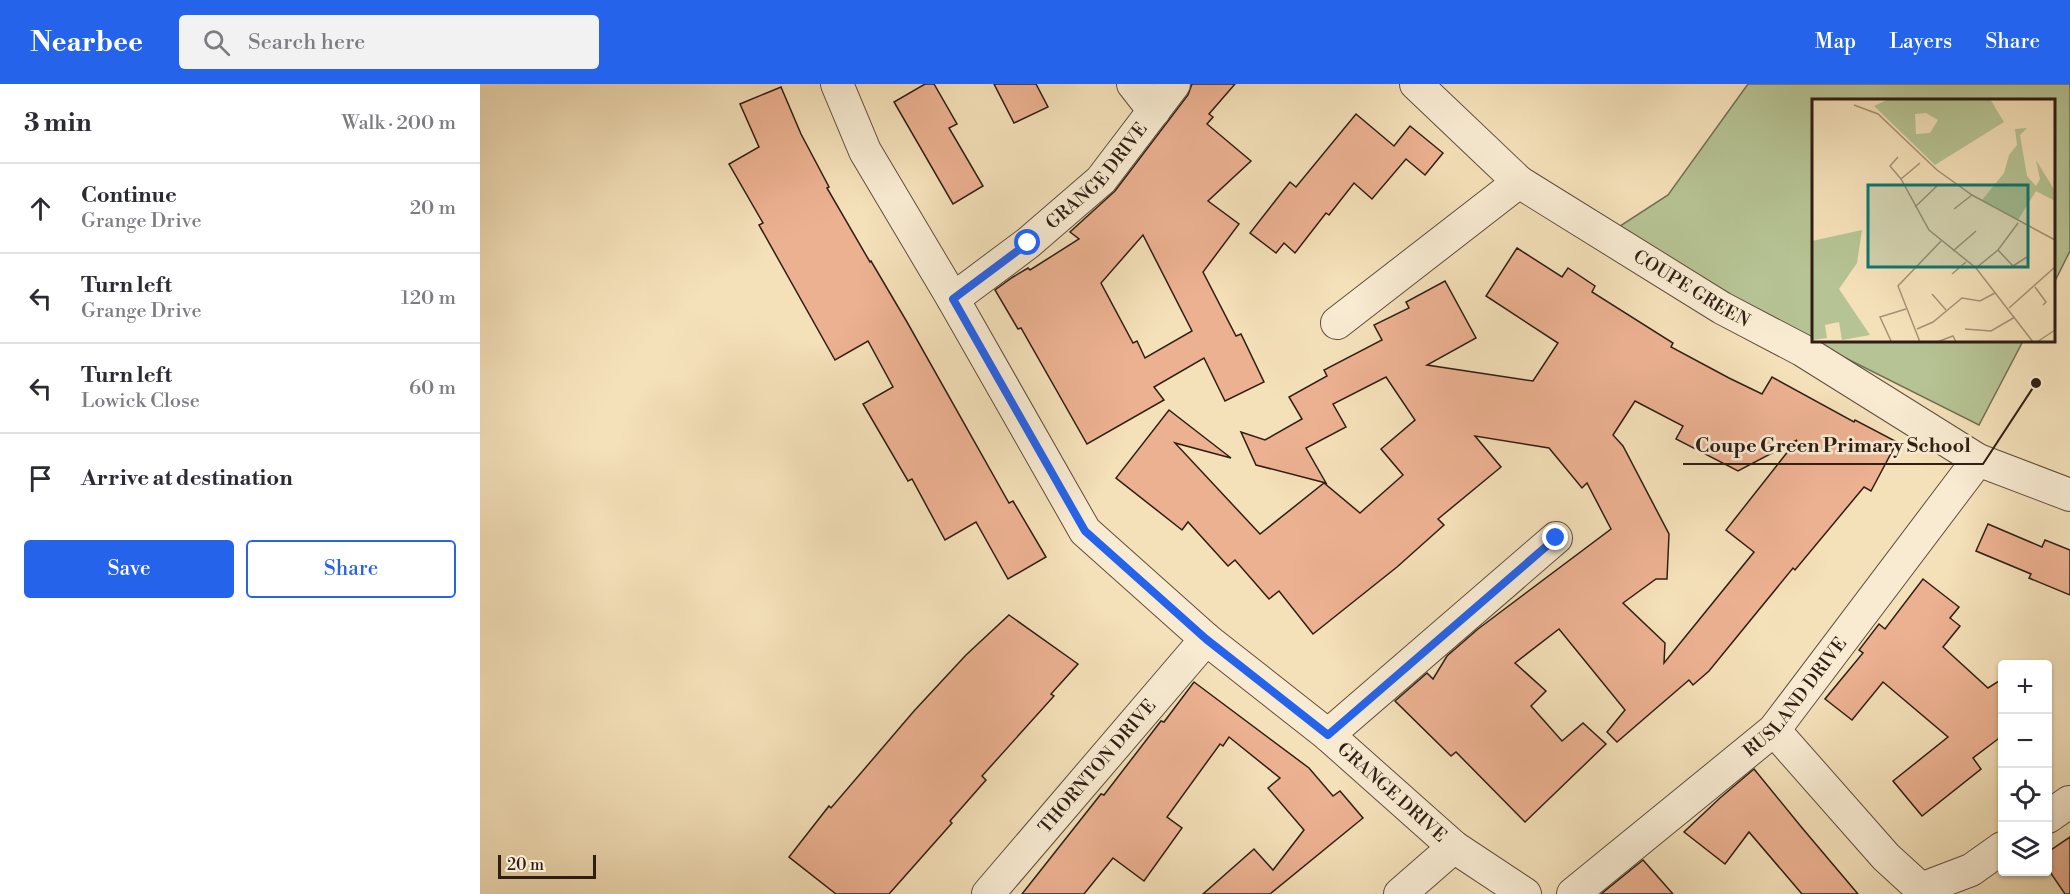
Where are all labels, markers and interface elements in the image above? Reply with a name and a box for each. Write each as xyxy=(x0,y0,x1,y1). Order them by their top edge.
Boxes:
search box xyxy=(179,15,599,69)
text: Nearbee xyxy=(30,25,143,60)
icon: search xyxy=(200,26,233,59)
text: Search here xyxy=(248,29,365,56)
text: Map xyxy=(1815,29,1856,55)
text: Layers xyxy=(1889,29,1952,55)
text: Share xyxy=(1985,29,2040,55)
inset map xyxy=(1812,99,2055,342)
text: 3 min xyxy=(24,107,92,139)
text: Walk · 200 m xyxy=(342,111,456,136)
street label: GRANGE DRIVE xyxy=(1041,118,1152,234)
text: Continue xyxy=(81,182,177,209)
icon: ahead xyxy=(24,192,57,225)
text: 20 m xyxy=(410,196,456,221)
text: Grange Drive xyxy=(81,209,202,234)
route start xyxy=(1014,229,1040,255)
street label: COUPE GREEN xyxy=(1629,244,1754,332)
text: Turn left xyxy=(81,272,172,299)
icon: left xyxy=(24,282,57,315)
text: 120 m xyxy=(401,286,456,311)
text: Grange Drive xyxy=(81,299,202,324)
text: Turn left xyxy=(81,362,172,389)
icon: left xyxy=(24,372,57,405)
text: 60 m xyxy=(409,376,456,401)
text: Lowick Close xyxy=(81,389,200,414)
callout: Coupe Green Primary School xyxy=(1683,426,1983,464)
text: Coupe Green Primary School xyxy=(1695,434,1971,459)
icon: arrive xyxy=(24,462,57,495)
text: Arrive at destination xyxy=(81,465,293,492)
route end xyxy=(1542,524,1568,550)
button: Save xyxy=(24,540,234,598)
button: Share xyxy=(246,540,456,598)
street label: RUSLAND DRIVE xyxy=(1738,632,1852,762)
map controls xyxy=(1998,660,2052,876)
button: + xyxy=(1998,660,2052,714)
street label: THORNTON DRIVE xyxy=(1033,694,1161,838)
button: − xyxy=(1998,714,2052,768)
street label: GRANGE DRIVE xyxy=(1333,737,1452,847)
button: locate xyxy=(1998,768,2052,822)
button: layers xyxy=(1998,822,2052,876)
scale bar xyxy=(498,852,596,880)
text: 20 m xyxy=(507,855,544,875)

